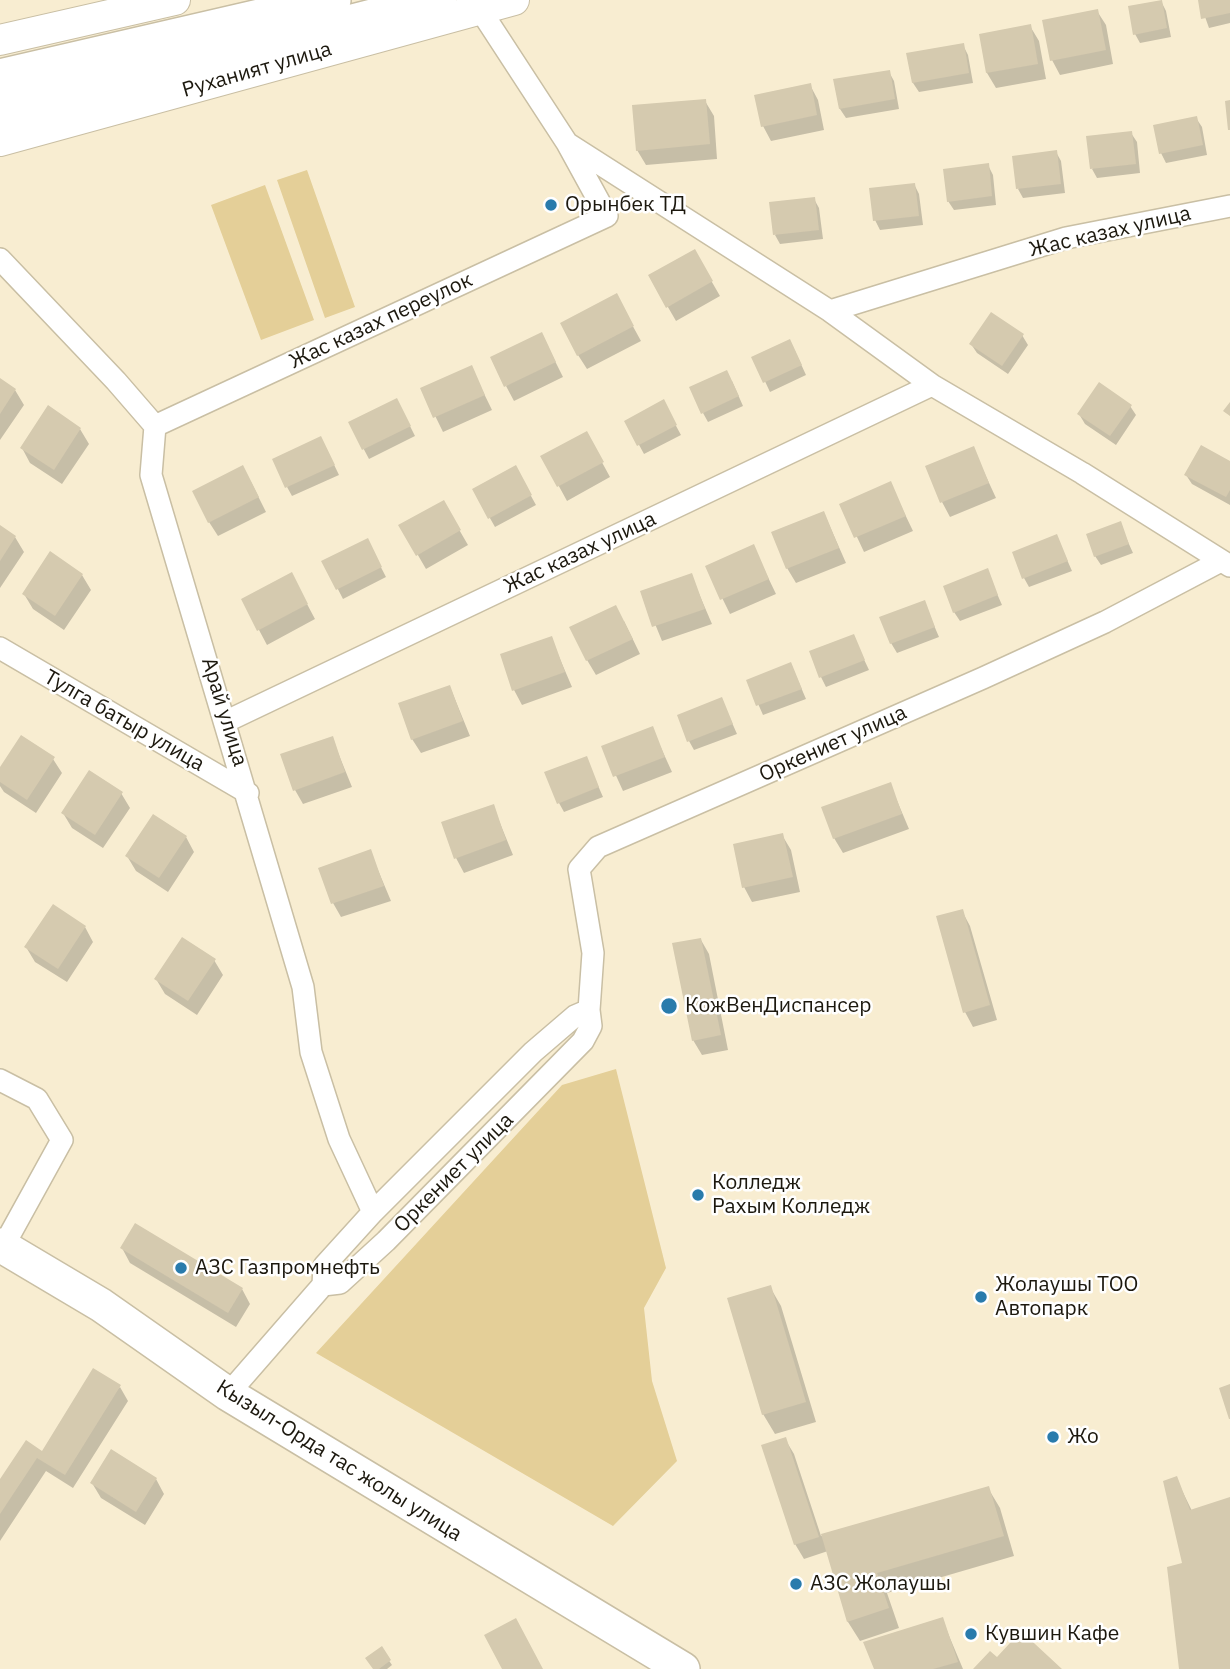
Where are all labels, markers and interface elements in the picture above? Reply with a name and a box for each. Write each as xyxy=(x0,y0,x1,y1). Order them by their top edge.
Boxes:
street label: Руханият улица xyxy=(179,37,335,103)
place label: Орынбек ТД xyxy=(565,192,686,218)
marker: Орынбек ТД xyxy=(543,197,559,213)
street label: Жас казах улица xyxy=(1027,201,1193,263)
street label: Жас казах переулок xyxy=(285,267,477,375)
street label: Жас казах улица xyxy=(500,507,660,599)
street label: Арай улица xyxy=(196,655,252,769)
street label: Тулга батыр улица xyxy=(39,665,209,777)
street label: Оркениет улица xyxy=(755,700,911,788)
place label: КожВенДиспансер xyxy=(685,993,871,1019)
marker: КожВенДиспансер xyxy=(659,996,679,1016)
street label: Оркениет улица xyxy=(389,1108,519,1238)
place label: Колледж Рахым Колледж xyxy=(712,1170,870,1220)
marker: Колледж Рахым Колледж xyxy=(690,1187,706,1203)
place label: АЗС Газпромнефть xyxy=(195,1255,380,1281)
marker: АЗС Газпромнефть xyxy=(173,1260,189,1276)
place label: Жолаушы ТОО Автопарк xyxy=(995,1272,1138,1322)
marker: Жолаушы ТОО Автопарк xyxy=(973,1289,989,1305)
street label: Кызыл-Орда тас жолы улица xyxy=(211,1375,467,1547)
place label: Жо xyxy=(1067,1424,1099,1450)
marker: Жо xyxy=(1045,1429,1061,1445)
place label: АЗС Жолаушы xyxy=(810,1571,951,1597)
marker: АЗС Жолаушы xyxy=(788,1576,804,1592)
place label: Кувшин Кафе xyxy=(985,1621,1119,1647)
marker: Кувшин Кафе xyxy=(963,1626,979,1642)

